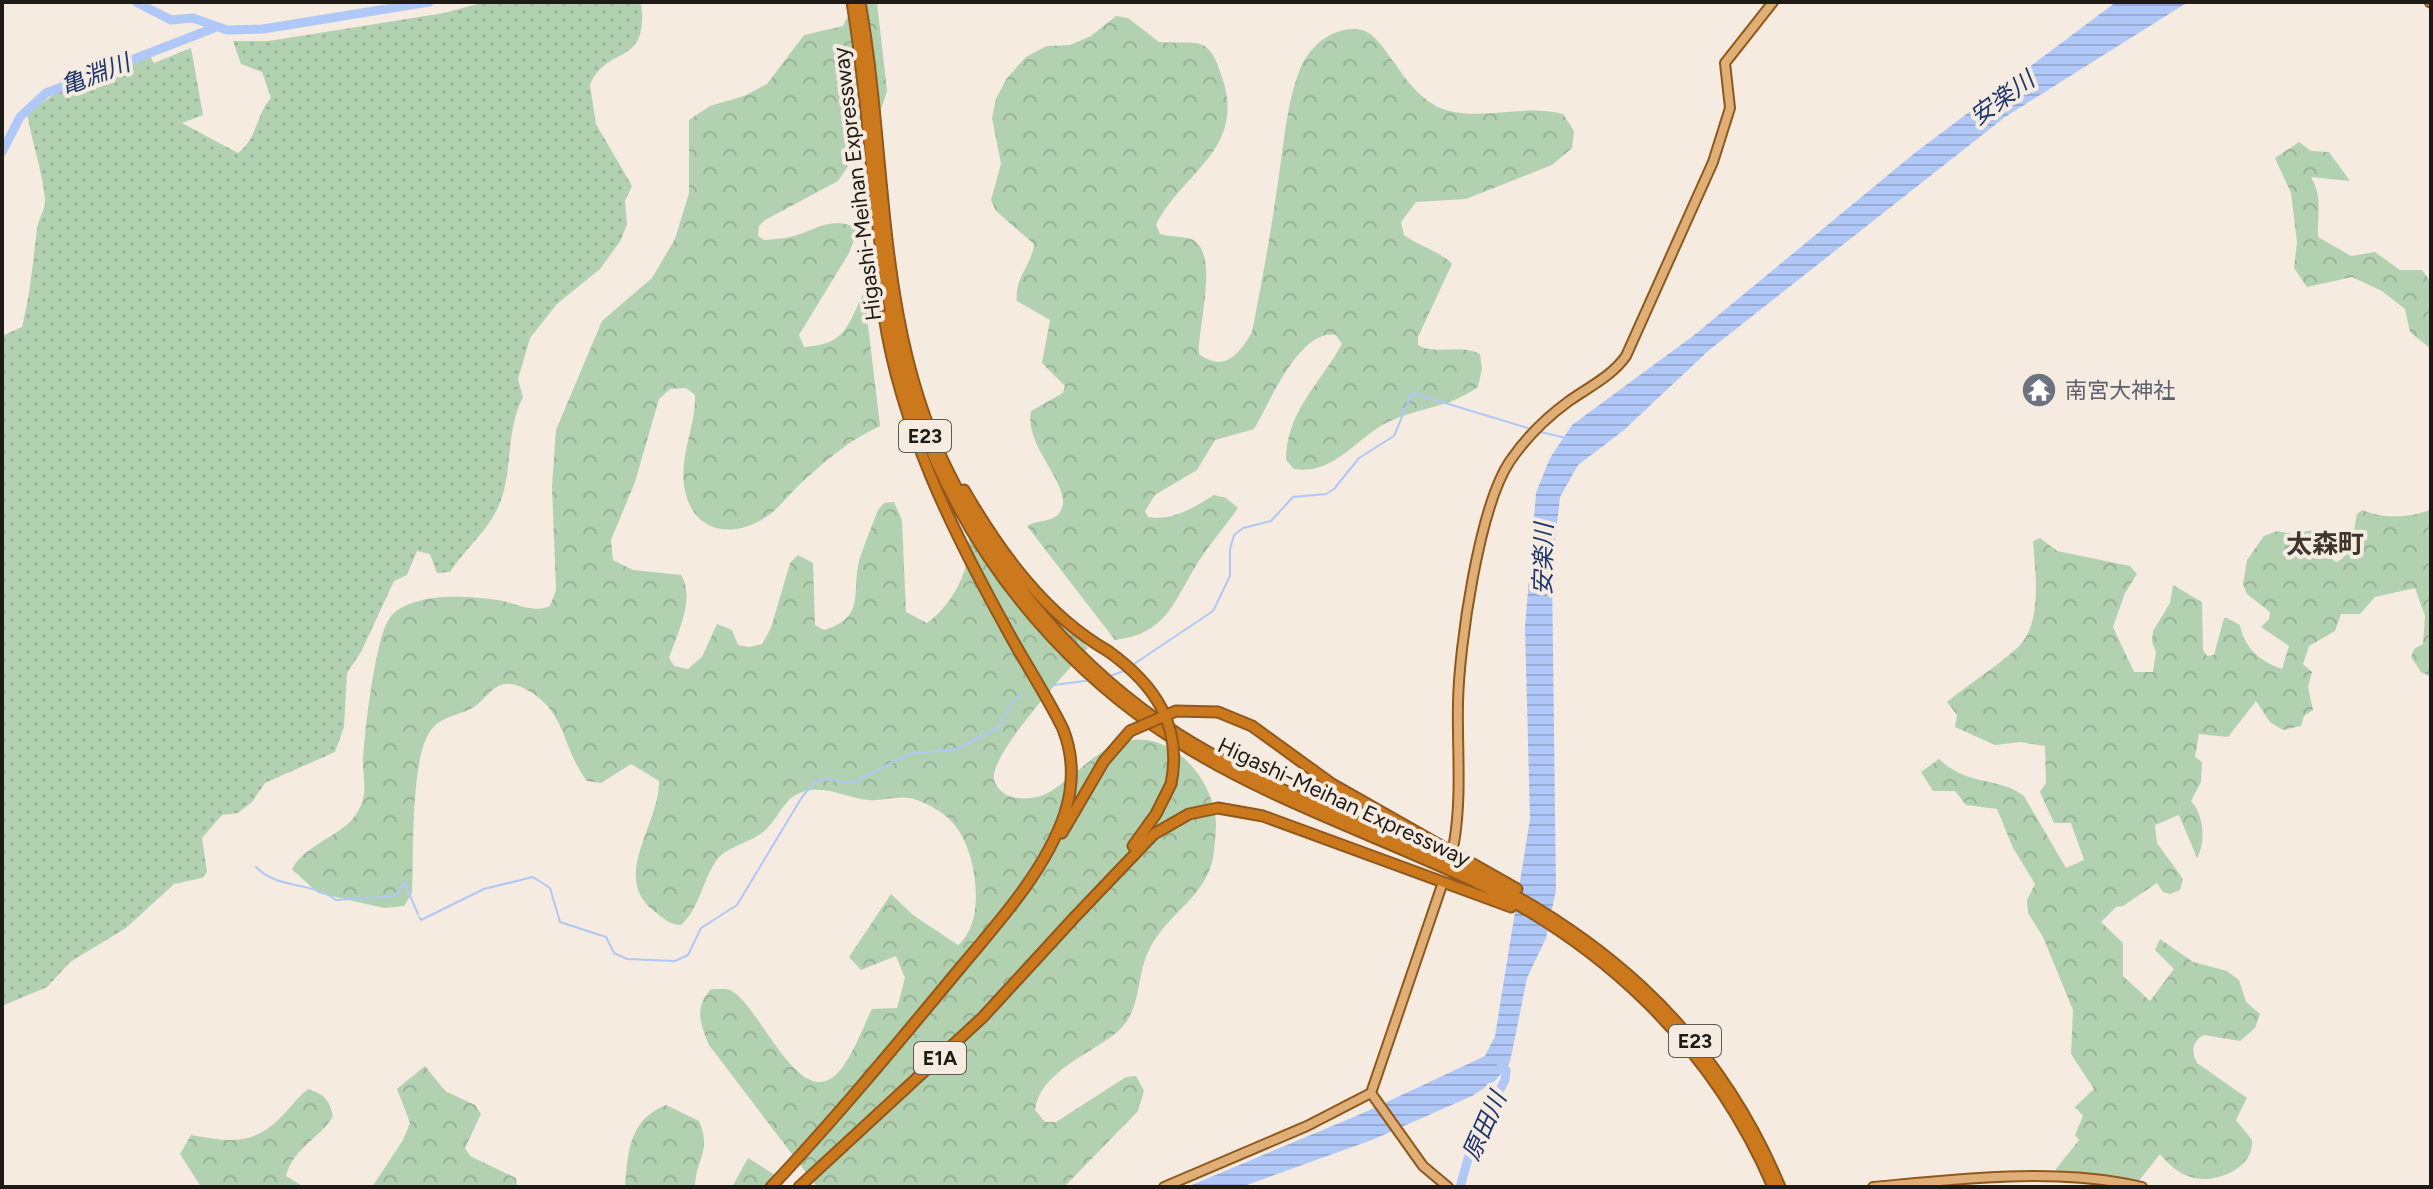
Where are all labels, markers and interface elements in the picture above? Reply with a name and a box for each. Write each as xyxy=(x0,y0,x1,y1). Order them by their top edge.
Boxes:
street label: Higashi-Meihan Expressway xyxy=(827,45,887,322)
water label: 亀淵川 xyxy=(56,46,137,100)
water label: 安楽川 xyxy=(1964,63,2042,131)
temple icon: 南宮大神社 xyxy=(2020,371,2058,409)
place label: 南宮大神社 xyxy=(2065,377,2175,404)
road number: E23 xyxy=(899,420,951,452)
water label: 安楽川 xyxy=(1528,520,1558,595)
district label: 太森町 xyxy=(2286,528,2364,560)
street label: Higashi-Meihan Expressway xyxy=(1213,732,1475,873)
road number: E23 xyxy=(1669,1025,1721,1057)
road number: E1A xyxy=(914,1042,966,1074)
water label: 原田川 xyxy=(1456,1084,1513,1165)

